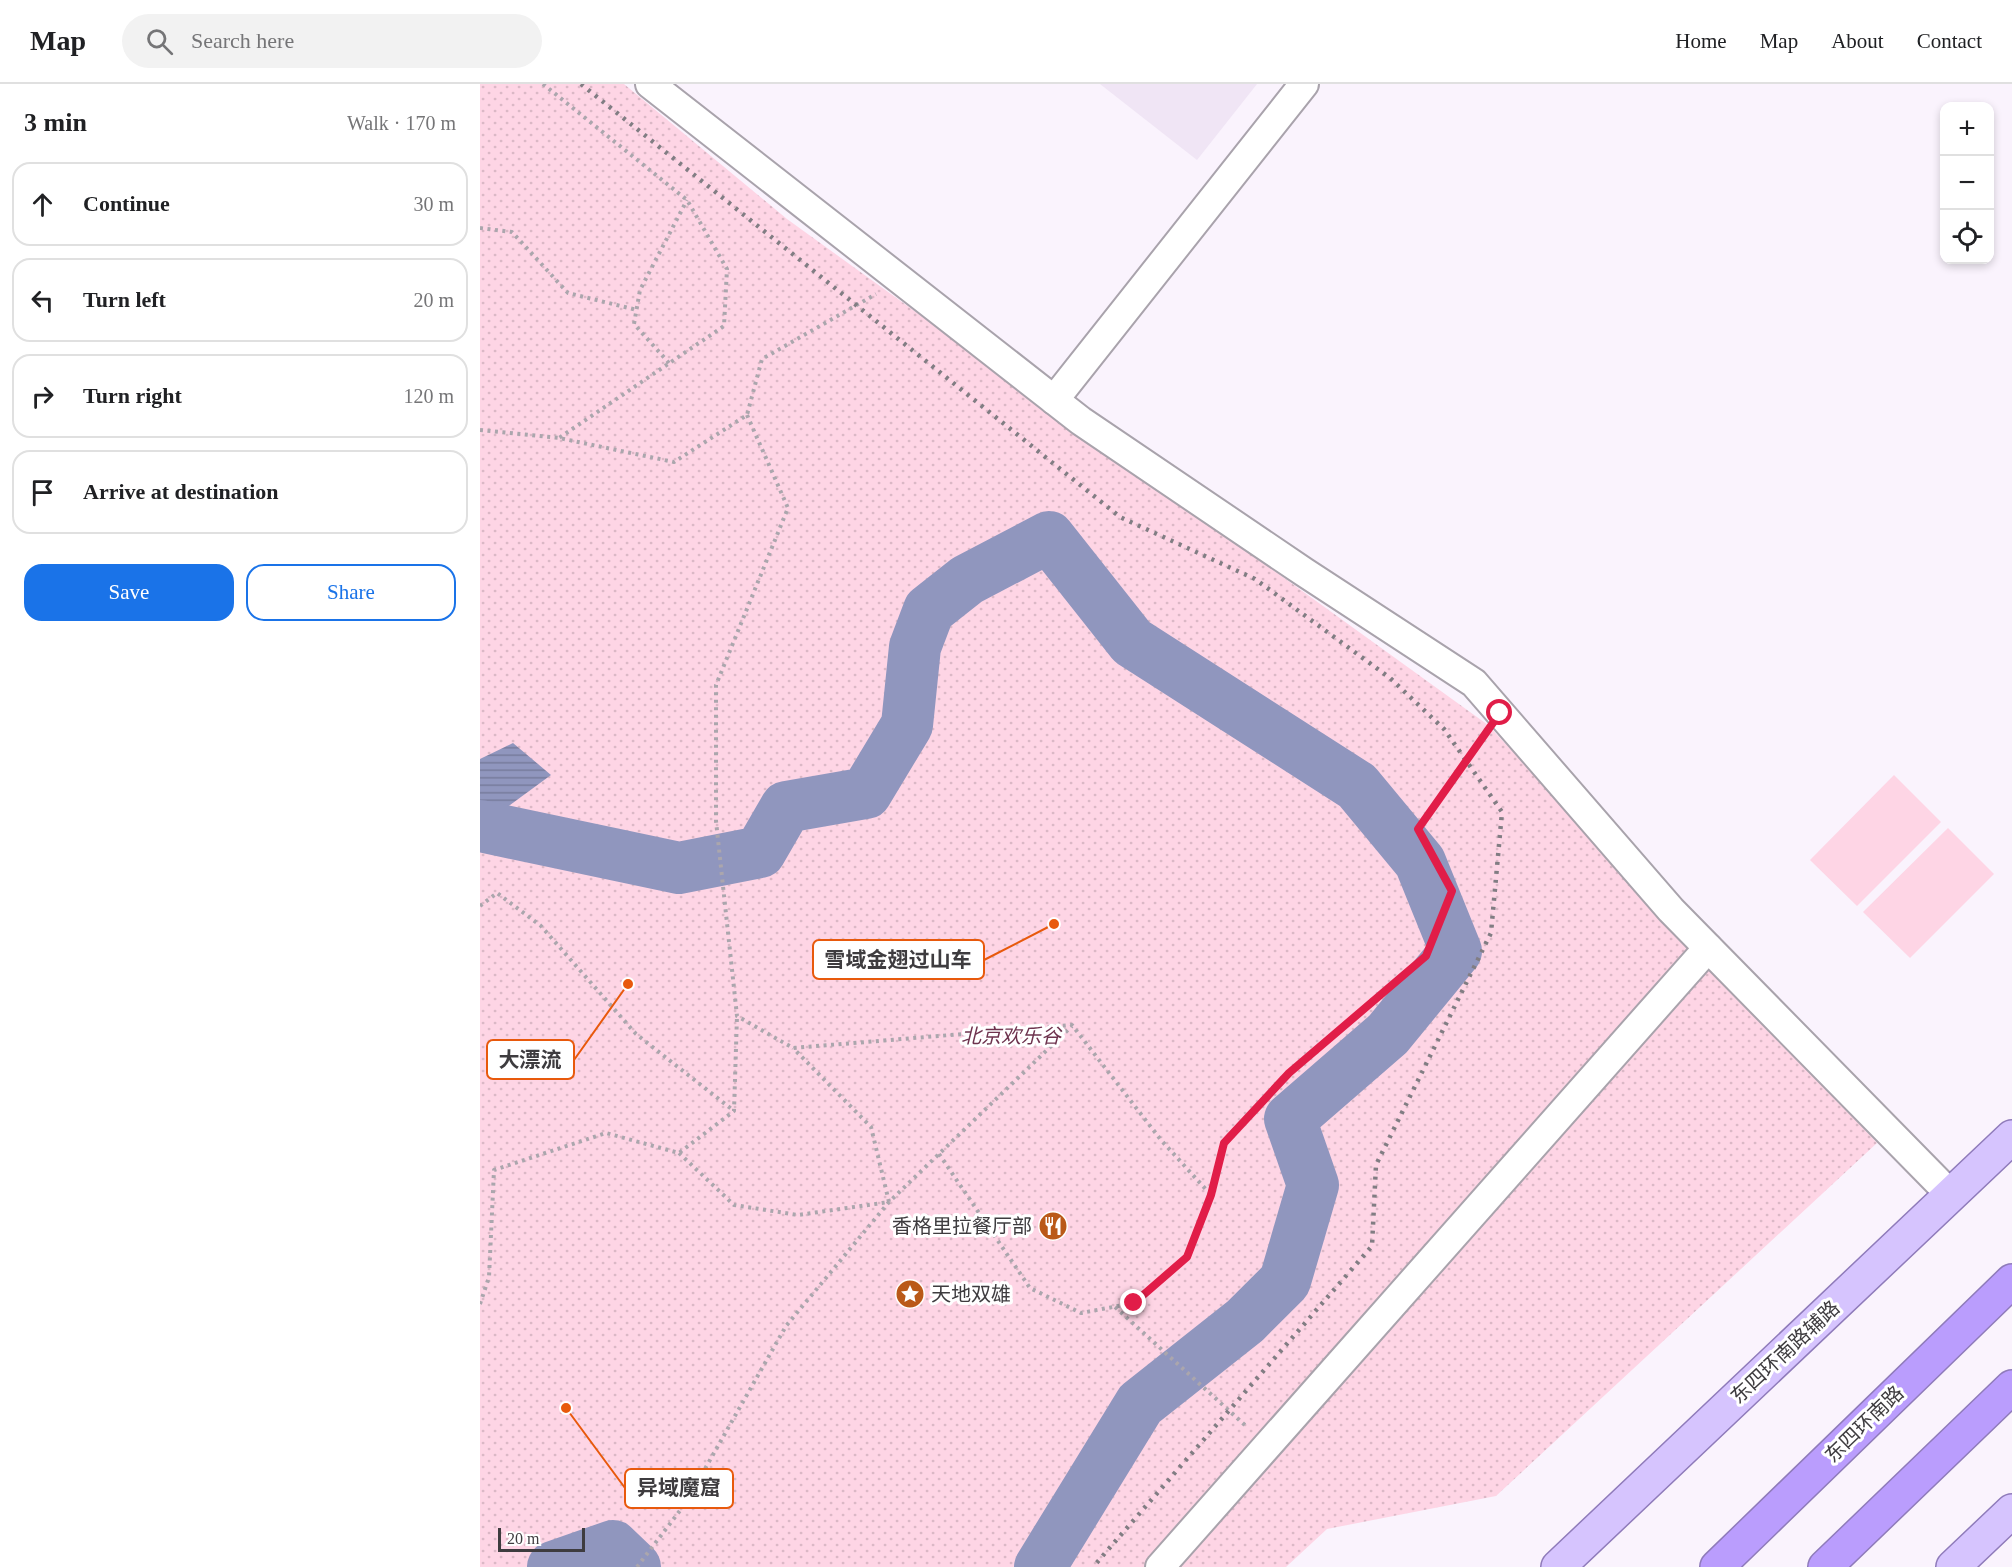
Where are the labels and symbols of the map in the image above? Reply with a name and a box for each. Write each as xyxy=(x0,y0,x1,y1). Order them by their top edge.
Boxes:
route start xyxy=(1486,699,1512,725)
callout: 雪域金翅过山车 xyxy=(813,940,984,979)
text: 雪域金翅过山车 xyxy=(825,948,972,972)
park label: 北京欢乐谷 xyxy=(961,1025,1063,1047)
callout: 大漂流 xyxy=(487,1040,574,1079)
text: 大漂流 xyxy=(499,1048,562,1072)
restaurant icon: 香格里拉餐厅部 xyxy=(1037,1210,1069,1242)
place label: 香格里拉餐厅部 xyxy=(892,1215,1032,1237)
place icon: 天地双雄 xyxy=(894,1278,926,1310)
place label: 天地双雄 xyxy=(931,1283,1011,1305)
route end xyxy=(1120,1289,1146,1315)
street label: 东四环南路辅路 xyxy=(1726,1296,1844,1408)
street label: 东四环南路 xyxy=(1820,1381,1908,1467)
callout: 异域魔窟 xyxy=(625,1469,733,1508)
text: 异域魔窟 xyxy=(637,1476,721,1500)
scale bar xyxy=(498,1525,585,1552)

